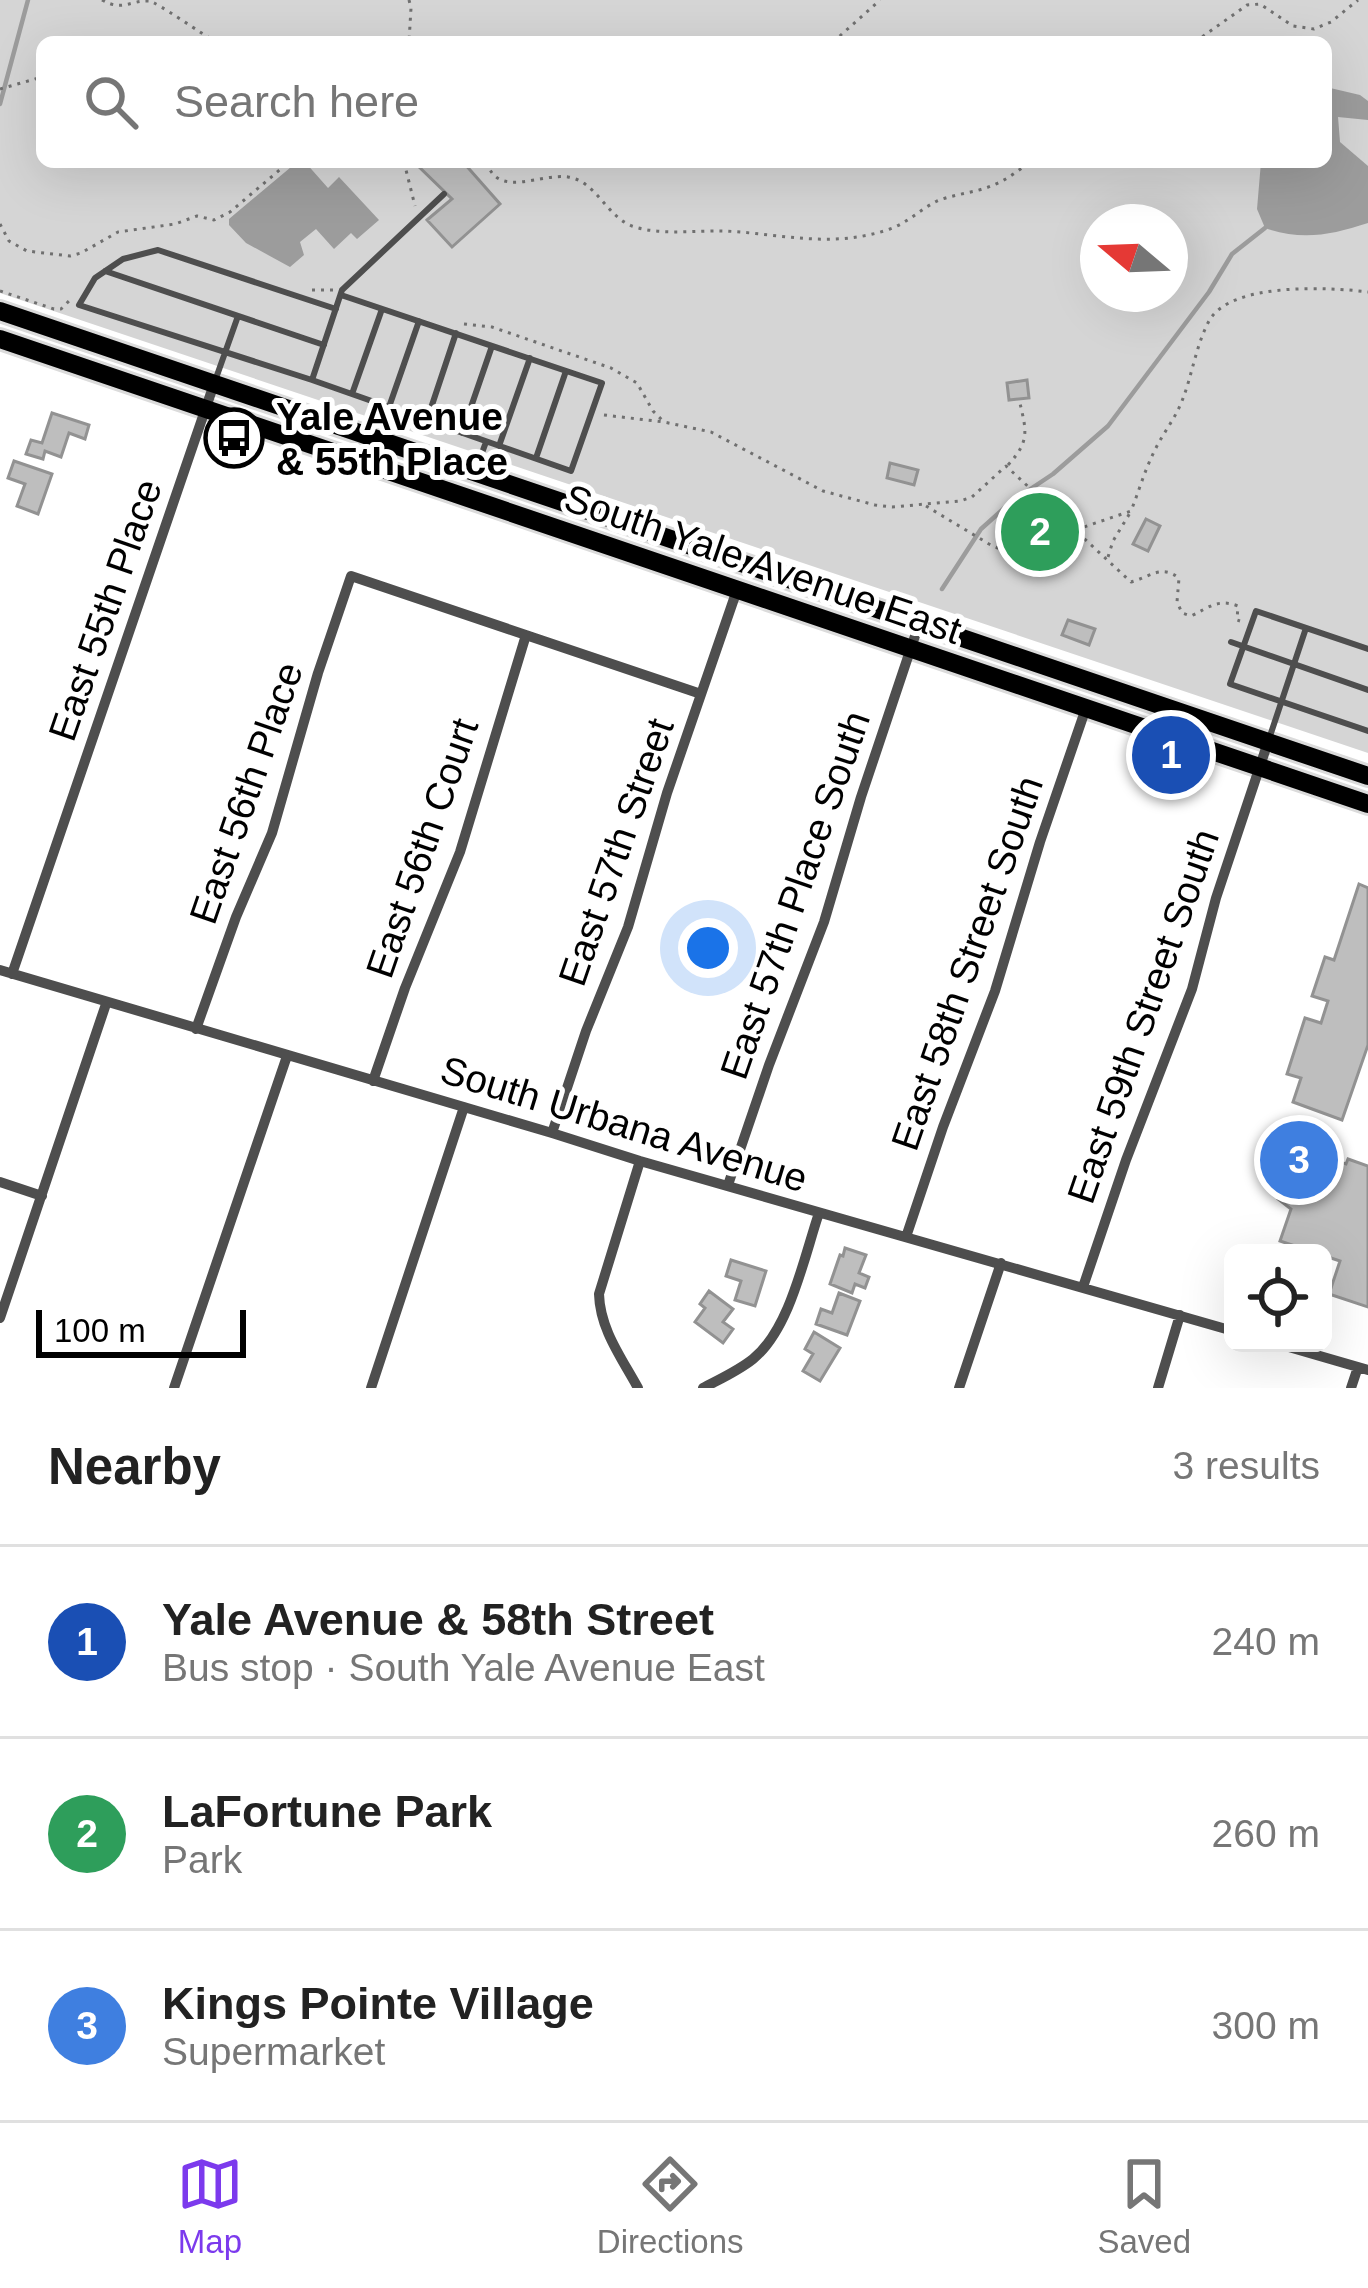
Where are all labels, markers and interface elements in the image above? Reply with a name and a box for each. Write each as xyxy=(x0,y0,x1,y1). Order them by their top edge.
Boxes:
search box xyxy=(36,36,1332,168)
icon: search xyxy=(78,69,144,135)
text: Search here xyxy=(174,76,419,127)
north arrow xyxy=(1080,204,1188,312)
place label: Yale Avenue & 55th Place xyxy=(276,395,508,483)
bus stop icon: Yale Avenue & 55th Place xyxy=(203,407,265,469)
street label: East 55th Place xyxy=(40,474,170,746)
street label: South Yale Avenue East xyxy=(559,476,967,652)
pin: 2 xyxy=(1001,487,1079,577)
street label: East 56th Place xyxy=(181,657,311,929)
street label: East 57th Place South xyxy=(712,706,878,1084)
pin: 1 xyxy=(1132,710,1210,800)
street label: East 56th Court xyxy=(358,713,486,983)
street label: East 57th Street xyxy=(550,713,682,991)
street label: East 58th Street South xyxy=(883,770,1051,1156)
street label: East 59th Street South xyxy=(1059,823,1227,1209)
your location xyxy=(678,918,738,978)
street label: South Urbana Avenue xyxy=(436,1048,812,1200)
pin: 3 xyxy=(1260,1115,1338,1205)
map controls xyxy=(1224,1244,1332,1352)
button: locate xyxy=(1224,1244,1332,1352)
scale bar xyxy=(36,1304,246,1357)
text: 100 m xyxy=(54,1312,146,1349)
text: Nearby xyxy=(48,1438,221,1495)
text: 3 results xyxy=(1173,1444,1320,1487)
text: Yale Avenue & 58th Street xyxy=(162,1594,714,1645)
text: 1 xyxy=(76,1620,98,1663)
text: 240 m xyxy=(1212,1620,1320,1663)
text: Bus stop · South Yale Avenue East xyxy=(162,1646,765,1689)
text: LaFortune Park xyxy=(162,1786,492,1837)
text: 2 xyxy=(76,1812,98,1855)
text: 260 m xyxy=(1212,1812,1320,1855)
text: Park xyxy=(162,1838,242,1881)
text: Kings Pointe Village xyxy=(162,1978,594,2029)
text: 3 xyxy=(76,2004,98,2047)
text: 300 m xyxy=(1212,2004,1320,2047)
text: Supermarket xyxy=(162,2030,385,2073)
tab: Map xyxy=(177,2151,243,2261)
tab: Directions xyxy=(597,2151,744,2261)
tab: Saved xyxy=(1097,2151,1191,2261)

